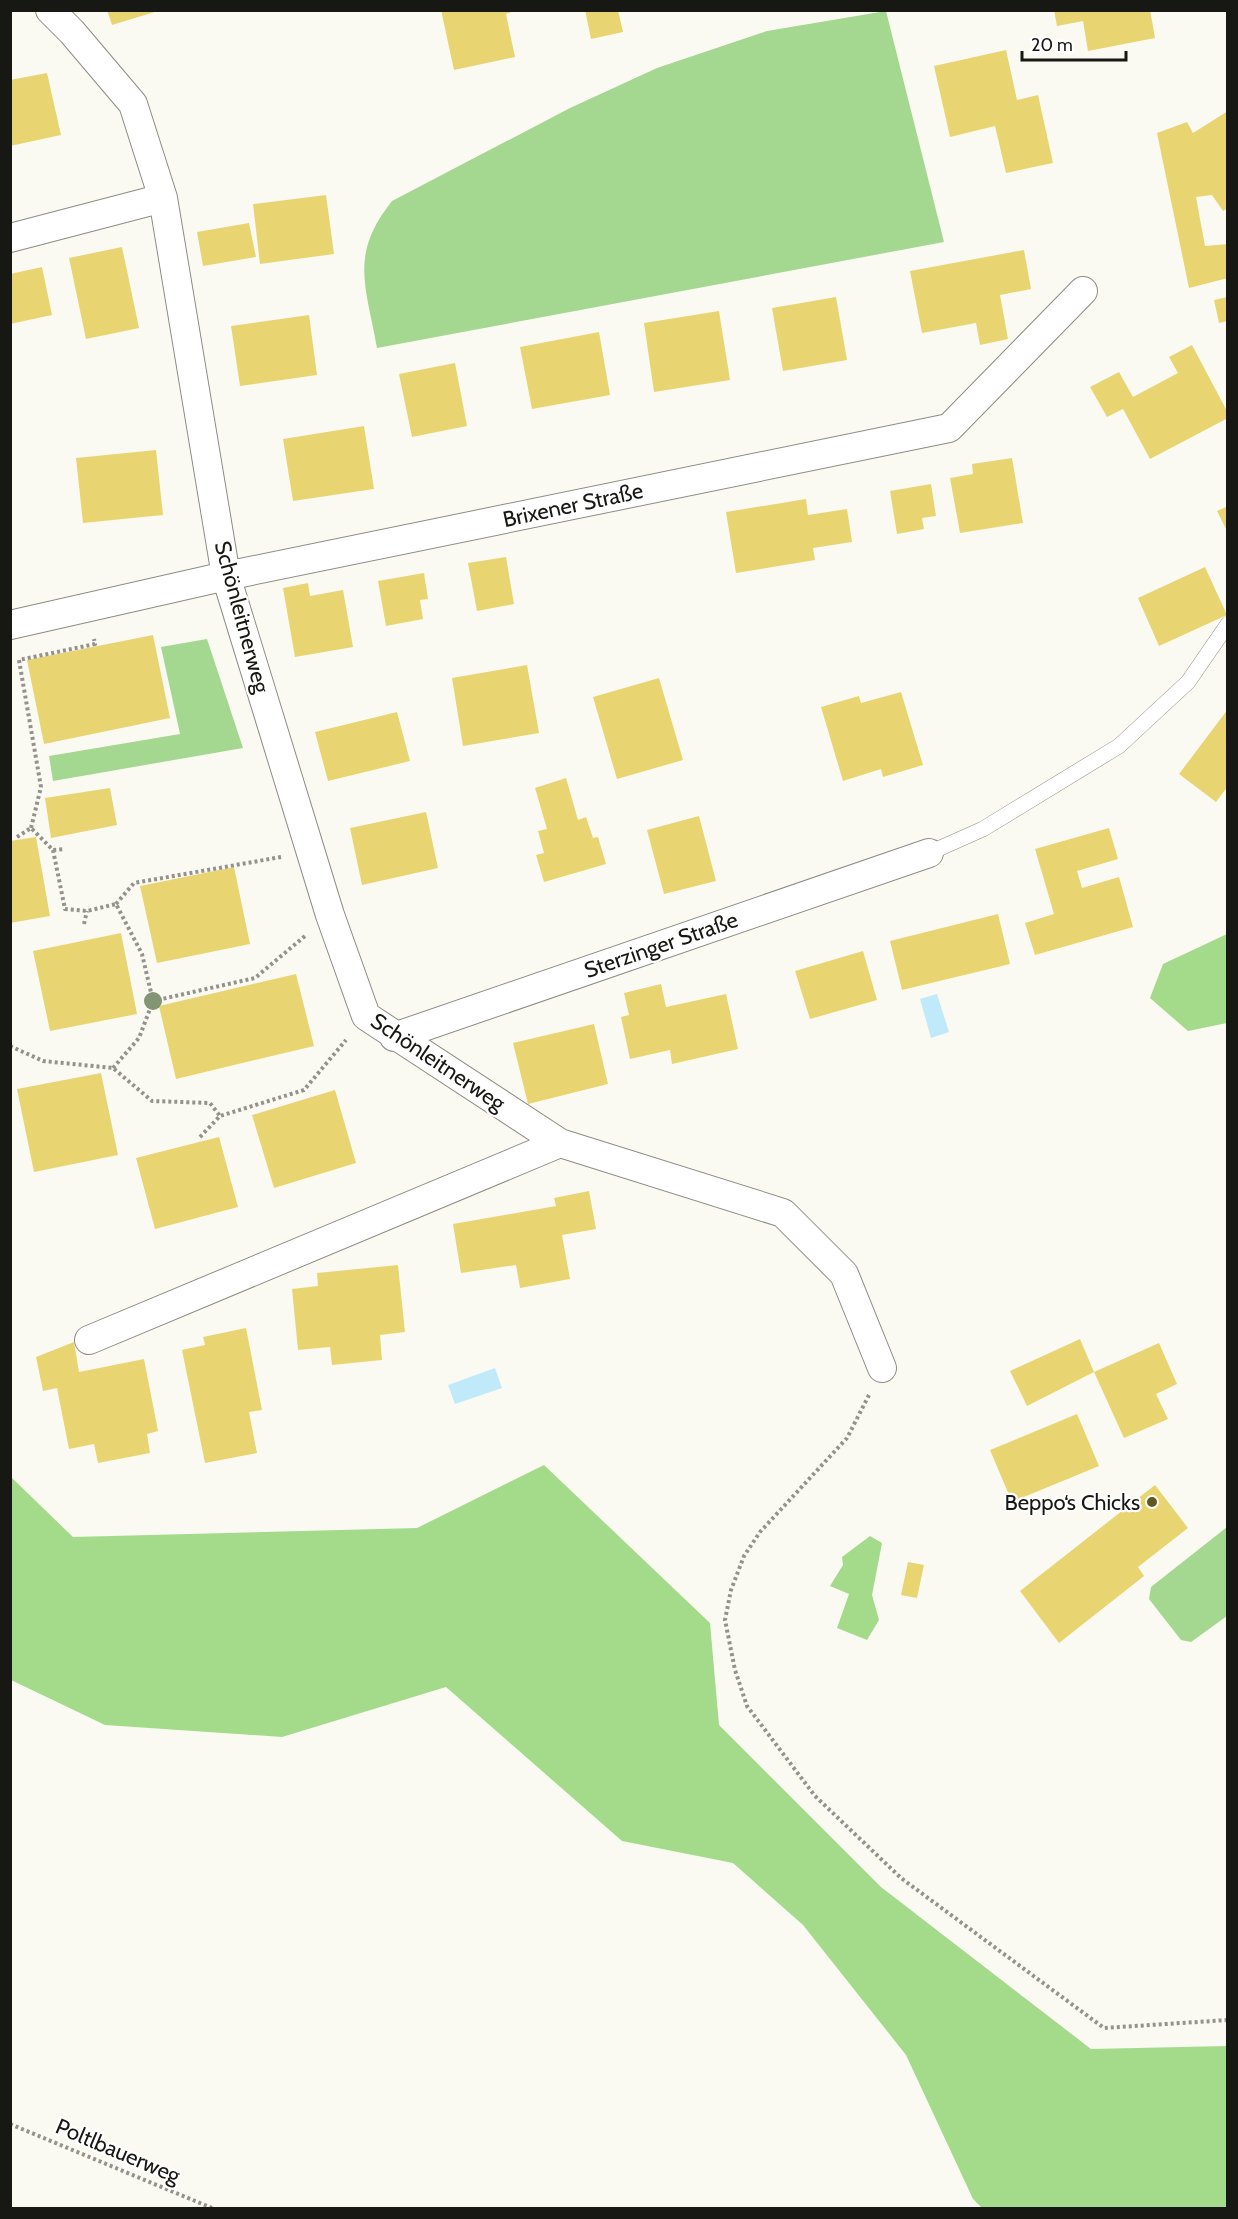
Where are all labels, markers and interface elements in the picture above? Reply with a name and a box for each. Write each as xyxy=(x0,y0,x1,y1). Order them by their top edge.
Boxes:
scale bar xyxy=(1022,24,1126,62)
text: 20 m xyxy=(1031,34,1073,56)
street label: Brixener Straße xyxy=(500,477,646,533)
street label: Schönleitnerweg xyxy=(209,538,276,697)
street label: Sterzinger Straße xyxy=(581,906,741,984)
street label: Schönleitnerweg xyxy=(366,1007,511,1117)
place label: Beppo‘s Chicks xyxy=(1005,1489,1140,1516)
marker: Beppo‘s Chicks xyxy=(1145,1495,1159,1509)
street label: Poltlbauerweg xyxy=(52,2113,185,2190)

